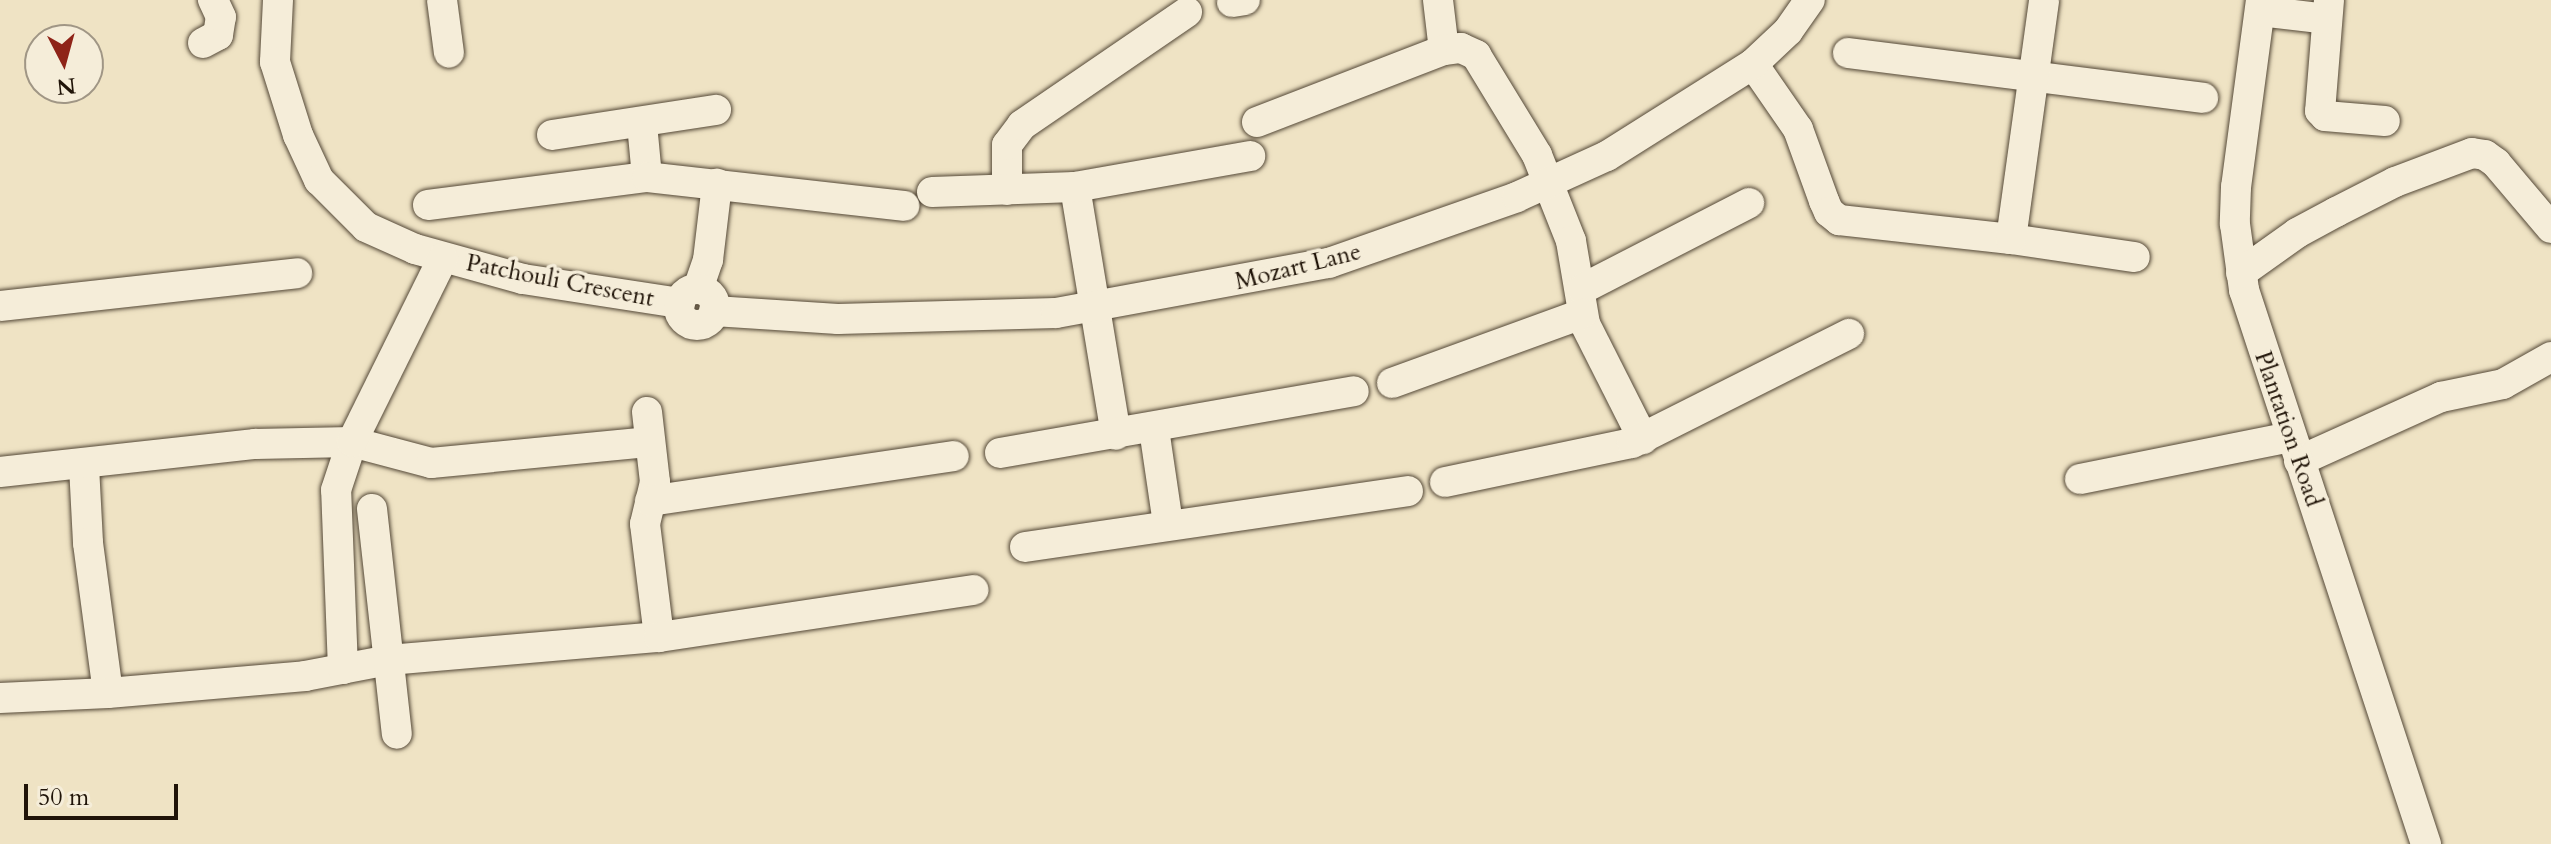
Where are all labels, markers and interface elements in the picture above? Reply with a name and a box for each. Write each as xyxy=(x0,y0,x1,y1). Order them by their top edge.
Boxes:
north arrow xyxy=(24,24,104,104)
text: N xyxy=(55,70,77,102)
street label: Mozart Lane xyxy=(1232,237,1364,297)
street label: Patchouli Crescent xyxy=(464,249,656,313)
street label: Plantation Road xyxy=(2248,348,2328,510)
scale bar xyxy=(28,768,182,818)
text: 50 m xyxy=(38,781,89,814)

